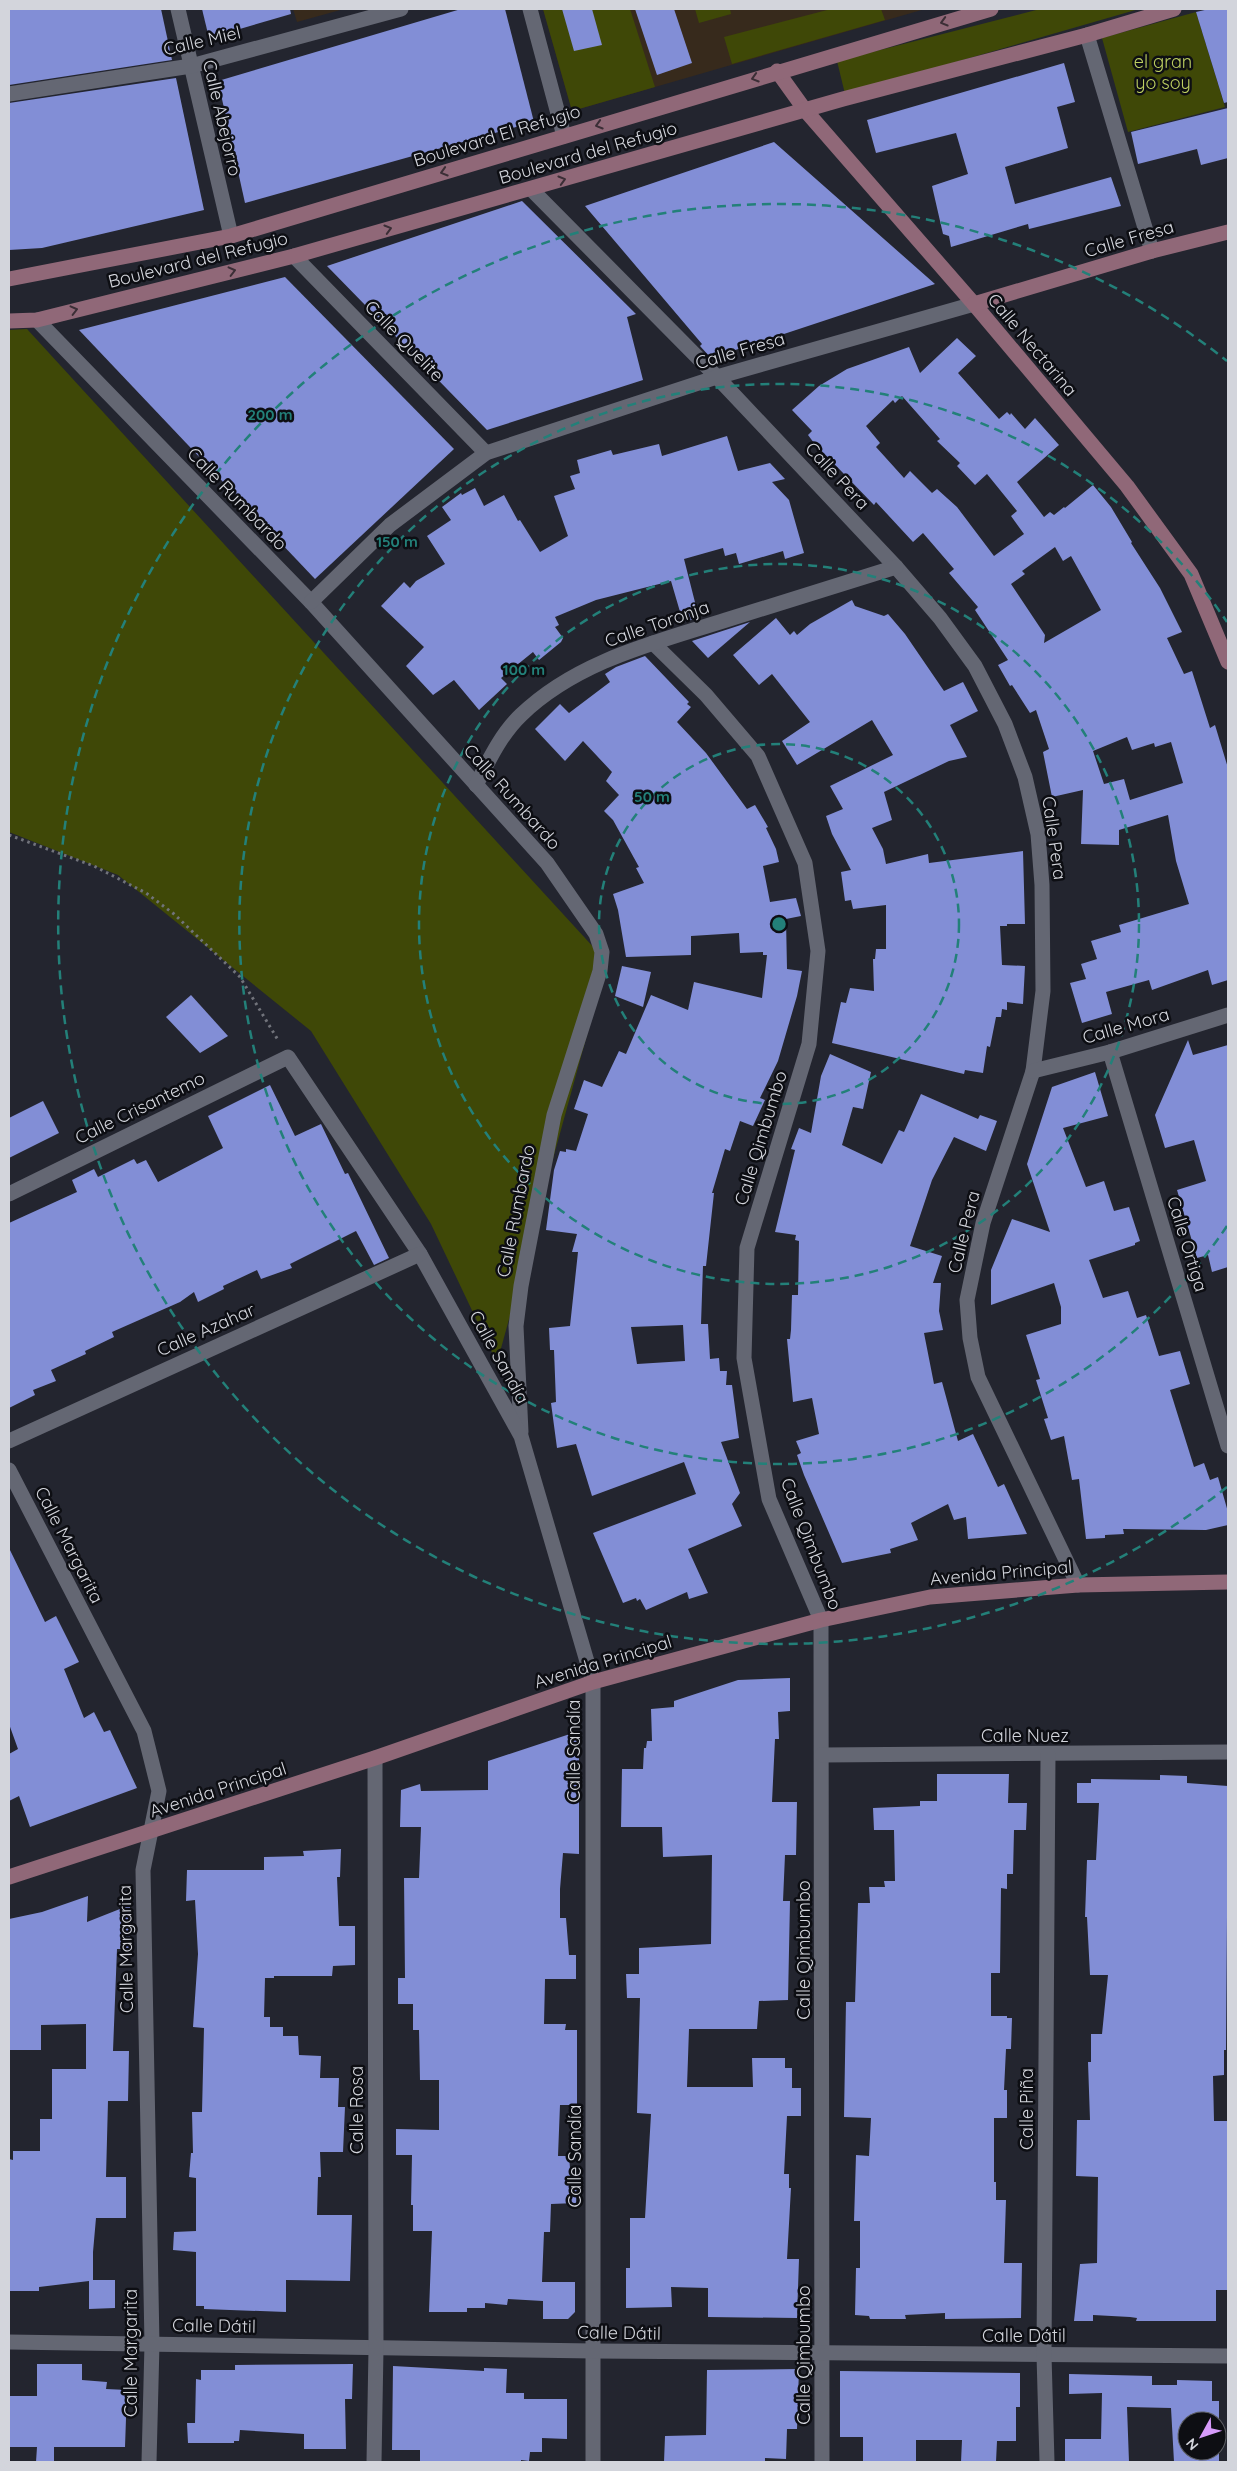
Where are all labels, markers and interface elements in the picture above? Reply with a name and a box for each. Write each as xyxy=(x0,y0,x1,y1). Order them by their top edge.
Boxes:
one-way arrow xyxy=(941,17,949,27)
street label: Calle Miel xyxy=(161,20,243,61)
park label: el gran yo soy xyxy=(1134,50,1192,94)
street label: Calle Abejorro xyxy=(198,58,247,178)
one-way arrow xyxy=(751,73,760,83)
street label: Boulevard El Refugio xyxy=(411,99,583,172)
street label: Boulevard del Refugio xyxy=(496,116,680,189)
one-way arrow xyxy=(596,120,604,130)
one-way arrow xyxy=(440,167,448,177)
one-way arrow xyxy=(557,176,565,186)
street label: Calle Fresa xyxy=(1081,215,1176,262)
one-way arrow xyxy=(384,225,392,235)
street label: Boulevard del Refugio xyxy=(106,226,290,293)
one-way arrow xyxy=(227,266,236,277)
street label: Calle Nectarina xyxy=(983,288,1082,401)
street label: Calle Quelite xyxy=(360,295,449,386)
one-way arrow xyxy=(69,306,77,316)
street label: Calle Fresa xyxy=(692,327,787,374)
text: 200 m xyxy=(248,405,293,424)
street label: Calle Pera xyxy=(800,437,874,514)
street label: Calle Rumbardo xyxy=(182,442,292,555)
text: 150 m xyxy=(376,532,418,551)
street label: Calle Toronja xyxy=(602,595,712,652)
text: 100 m xyxy=(503,660,545,679)
street label: Calle Rumbardo xyxy=(459,739,566,854)
text: 50 m xyxy=(634,787,670,806)
street label: Calle Pera xyxy=(1037,795,1072,881)
centre of rings xyxy=(770,915,788,933)
street label: Calle Mora xyxy=(1080,1002,1172,1049)
street label: Calle Crisantemo xyxy=(71,1066,209,1149)
street label: Calle Qimbumbo xyxy=(729,1068,792,1208)
street label: Calle Rumbardo xyxy=(491,1143,540,1279)
street label: Calle Pera xyxy=(942,1188,985,1276)
street label: Calle Ortiga xyxy=(1162,1193,1213,1294)
street label: Calle Azahar xyxy=(153,1298,259,1361)
street label: Calle Sandía xyxy=(464,1306,534,1407)
street label: Calle Qimbumbo xyxy=(776,1475,847,1613)
street label: Calle Margarita xyxy=(30,1482,109,1607)
street label: Avenida Principal xyxy=(929,1555,1073,1590)
street label: Avenida Principal xyxy=(531,1630,674,1693)
street label: Calle Sandía xyxy=(562,1700,585,1802)
street label: Calle Nuez xyxy=(981,1724,1069,1747)
street label: Avenida Principal xyxy=(146,1757,289,1823)
street label: Calle Qimbumbo xyxy=(792,1880,815,2020)
street label: Calle Margarita xyxy=(113,1885,138,2013)
street label: Calle Rosa xyxy=(345,2066,368,2154)
street label: Calle Piña xyxy=(1015,2068,1038,2150)
street label: Calle Sandía xyxy=(563,2105,586,2207)
street label: Calle Qimbumbo xyxy=(792,2285,815,2425)
street label: Calle Margarita xyxy=(119,2289,142,2417)
street label: Calle Dátil xyxy=(172,2313,256,2338)
street label: Calle Dátil xyxy=(577,2320,661,2345)
street label: Calle Dátil xyxy=(982,2324,1066,2347)
north arrow xyxy=(1177,2411,1227,2461)
text: N xyxy=(1182,2435,1202,2454)

